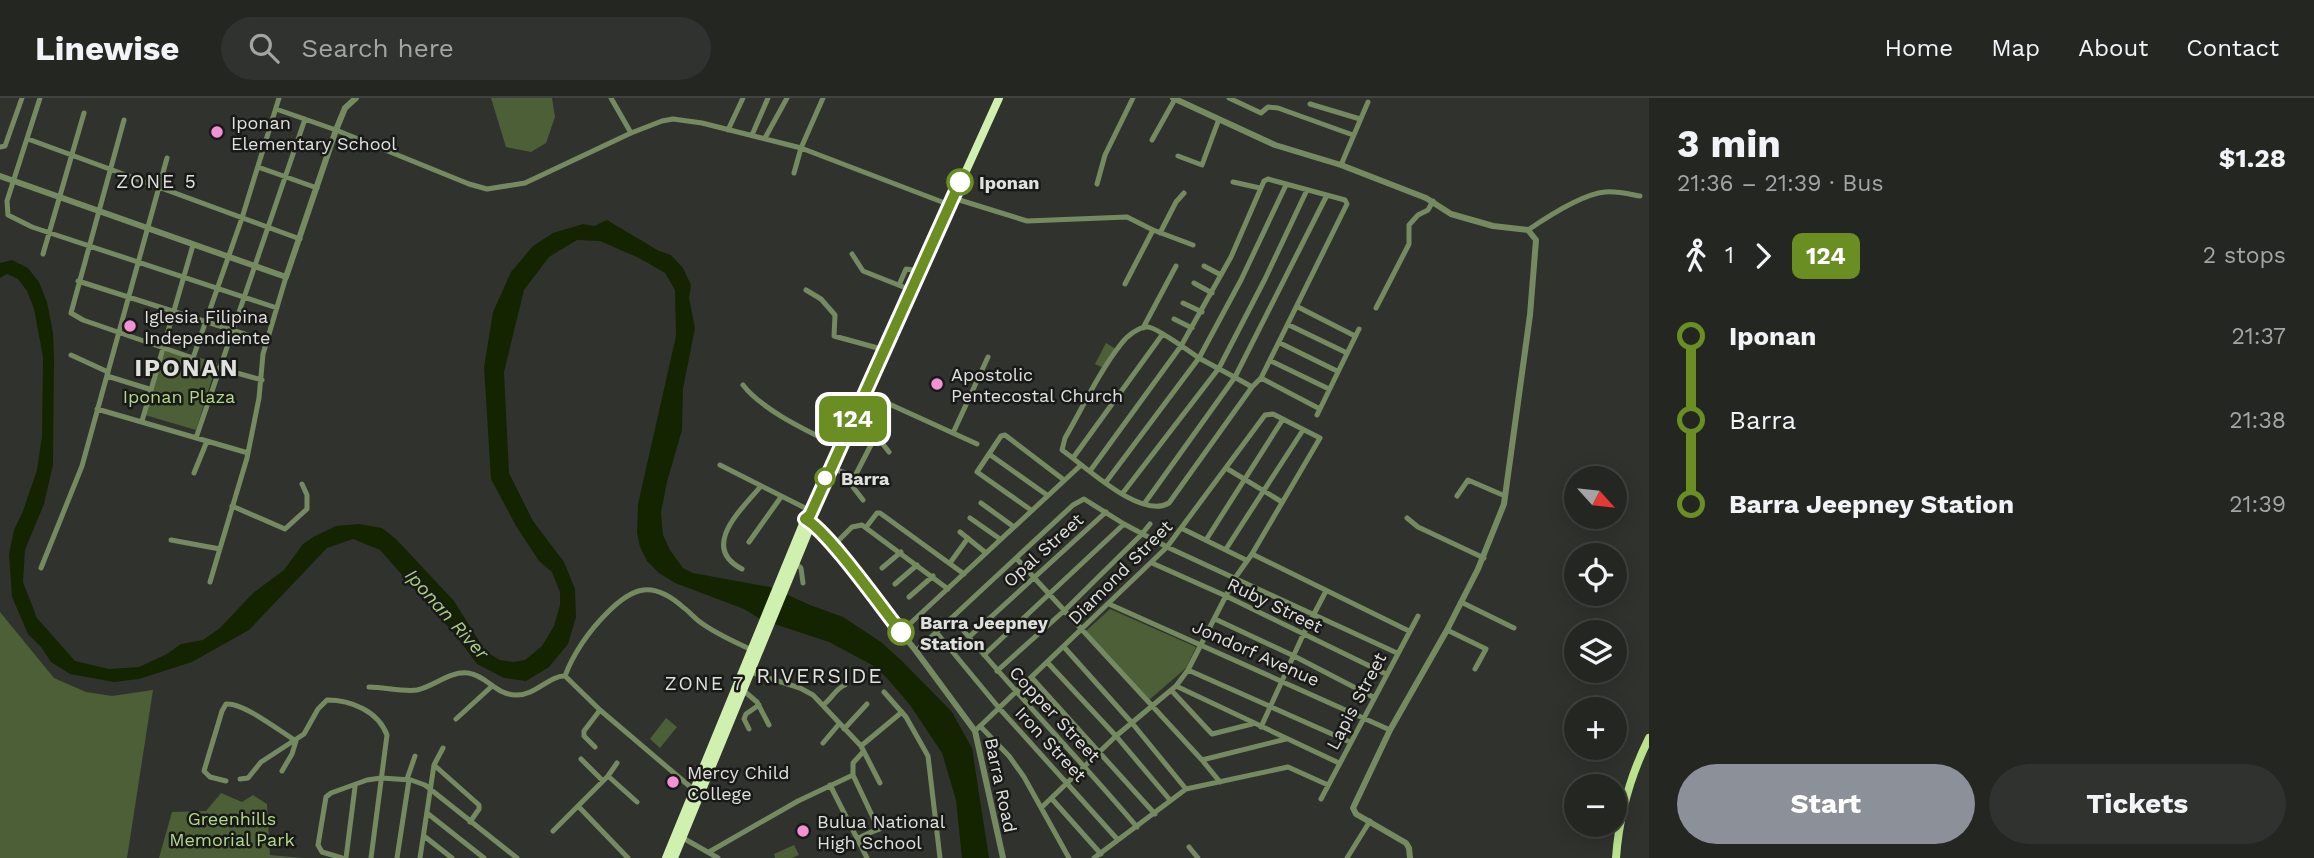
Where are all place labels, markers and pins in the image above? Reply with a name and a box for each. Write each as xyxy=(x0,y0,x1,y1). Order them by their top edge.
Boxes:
place label: Iponan Elementary School xyxy=(231,112,397,154)
marker: Iponan Elementary School xyxy=(209,124,225,140)
marker: Iponan xyxy=(947,169,973,195)
place label: Iponan xyxy=(979,172,1040,193)
place label: Iglesia Filipina Independiente xyxy=(144,306,270,348)
marker: Iglesia Filipina Independiente xyxy=(122,318,138,334)
place label: Apostolic Pentecostal Church xyxy=(951,364,1123,406)
marker: Apostolic Pentecostal Church xyxy=(929,376,945,392)
marker: Barra xyxy=(815,468,835,488)
place label: Barra xyxy=(841,468,890,489)
place label: Barra Jeepney Station xyxy=(920,612,1049,654)
marker: Barra Jeepney Station xyxy=(888,619,914,645)
place label: Mercy Child College xyxy=(687,762,789,804)
marker: Mercy Child College xyxy=(665,774,681,790)
place label: Bulua National High School xyxy=(817,811,946,853)
marker: Bulua National High School xyxy=(795,823,811,839)

